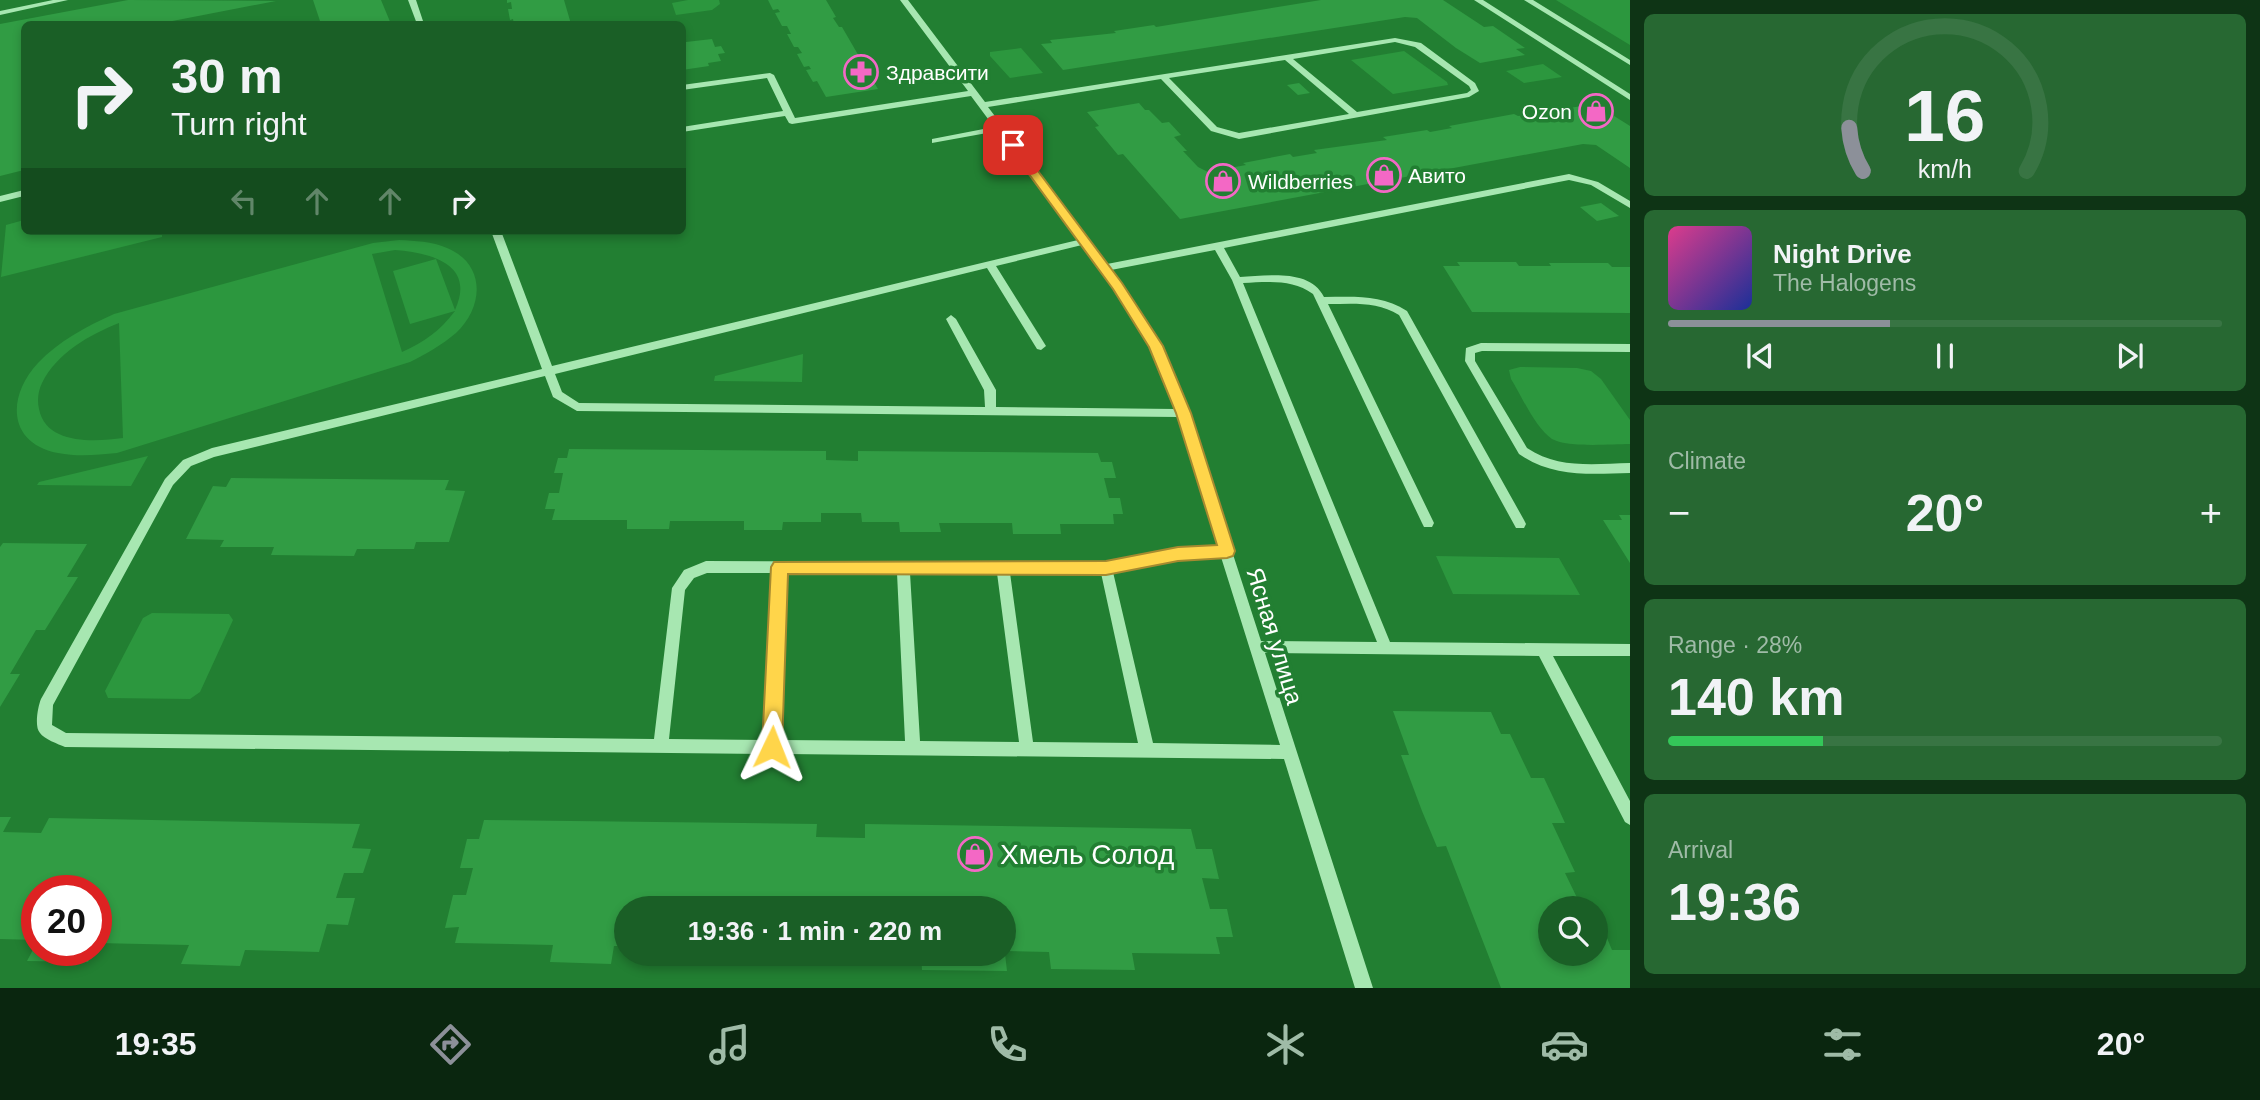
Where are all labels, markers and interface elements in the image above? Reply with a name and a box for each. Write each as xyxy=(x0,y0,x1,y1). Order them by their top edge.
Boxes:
icon: right xyxy=(56,49,147,140)
text: 30 m xyxy=(171,49,283,103)
pharmacy icon: Здравсити xyxy=(842,53,880,91)
place label: Здравсити xyxy=(886,61,989,84)
text: 16 xyxy=(1905,75,1985,156)
shop icon: Ozon xyxy=(1577,92,1615,130)
place label: Ozon xyxy=(1522,100,1572,123)
text: Turn right xyxy=(171,106,307,142)
pin xyxy=(983,115,1043,175)
icon: arrive xyxy=(994,126,1032,164)
text: km/h xyxy=(1918,155,1972,183)
shop icon: Авито xyxy=(1365,156,1403,194)
shop icon: Wildberries xyxy=(1204,162,1242,200)
place label: Авито xyxy=(1408,164,1466,187)
place label: Wildberries xyxy=(1248,170,1353,193)
icon: left xyxy=(225,182,263,220)
icon: ahead xyxy=(298,182,336,220)
icon: ahead xyxy=(371,182,409,220)
icon: right xyxy=(444,182,482,220)
text: Night Drive xyxy=(1773,239,1912,269)
text: The Halogens xyxy=(1773,270,1916,296)
icon: previous xyxy=(1741,337,1779,375)
icon: pause xyxy=(1926,337,1964,375)
icon: next xyxy=(2111,337,2149,375)
text: Climate xyxy=(1668,448,1746,474)
text: 20° xyxy=(1906,484,1984,542)
text: − xyxy=(1668,492,1690,534)
text: + xyxy=(2200,492,2222,534)
street label: Ясная улица xyxy=(1241,564,1309,708)
text: Range · 28% xyxy=(1668,632,1802,658)
text: 140 km xyxy=(1668,668,1844,726)
position arrow xyxy=(735,710,809,784)
shop icon: Хмель Солод xyxy=(956,835,994,873)
text: Arrival xyxy=(1668,837,1733,863)
place label: Хмель Солод xyxy=(1000,839,1174,870)
text: 19:36 xyxy=(1668,873,1801,931)
speed limit sign: 20 xyxy=(21,875,112,966)
map controls xyxy=(1538,896,1608,966)
button: search xyxy=(1538,896,1608,966)
text: 19:36 · 1 min · 220 m xyxy=(688,916,942,946)
icon: directions xyxy=(426,1020,475,1069)
icon: music xyxy=(705,1020,754,1069)
icon: phone xyxy=(983,1020,1032,1069)
icon: climate xyxy=(1261,1020,1310,1069)
icon: car xyxy=(1540,1020,1589,1069)
icon: filters xyxy=(1818,1020,1867,1069)
text: 19:35 xyxy=(115,1026,197,1062)
text: 20° xyxy=(2097,1026,2145,1062)

